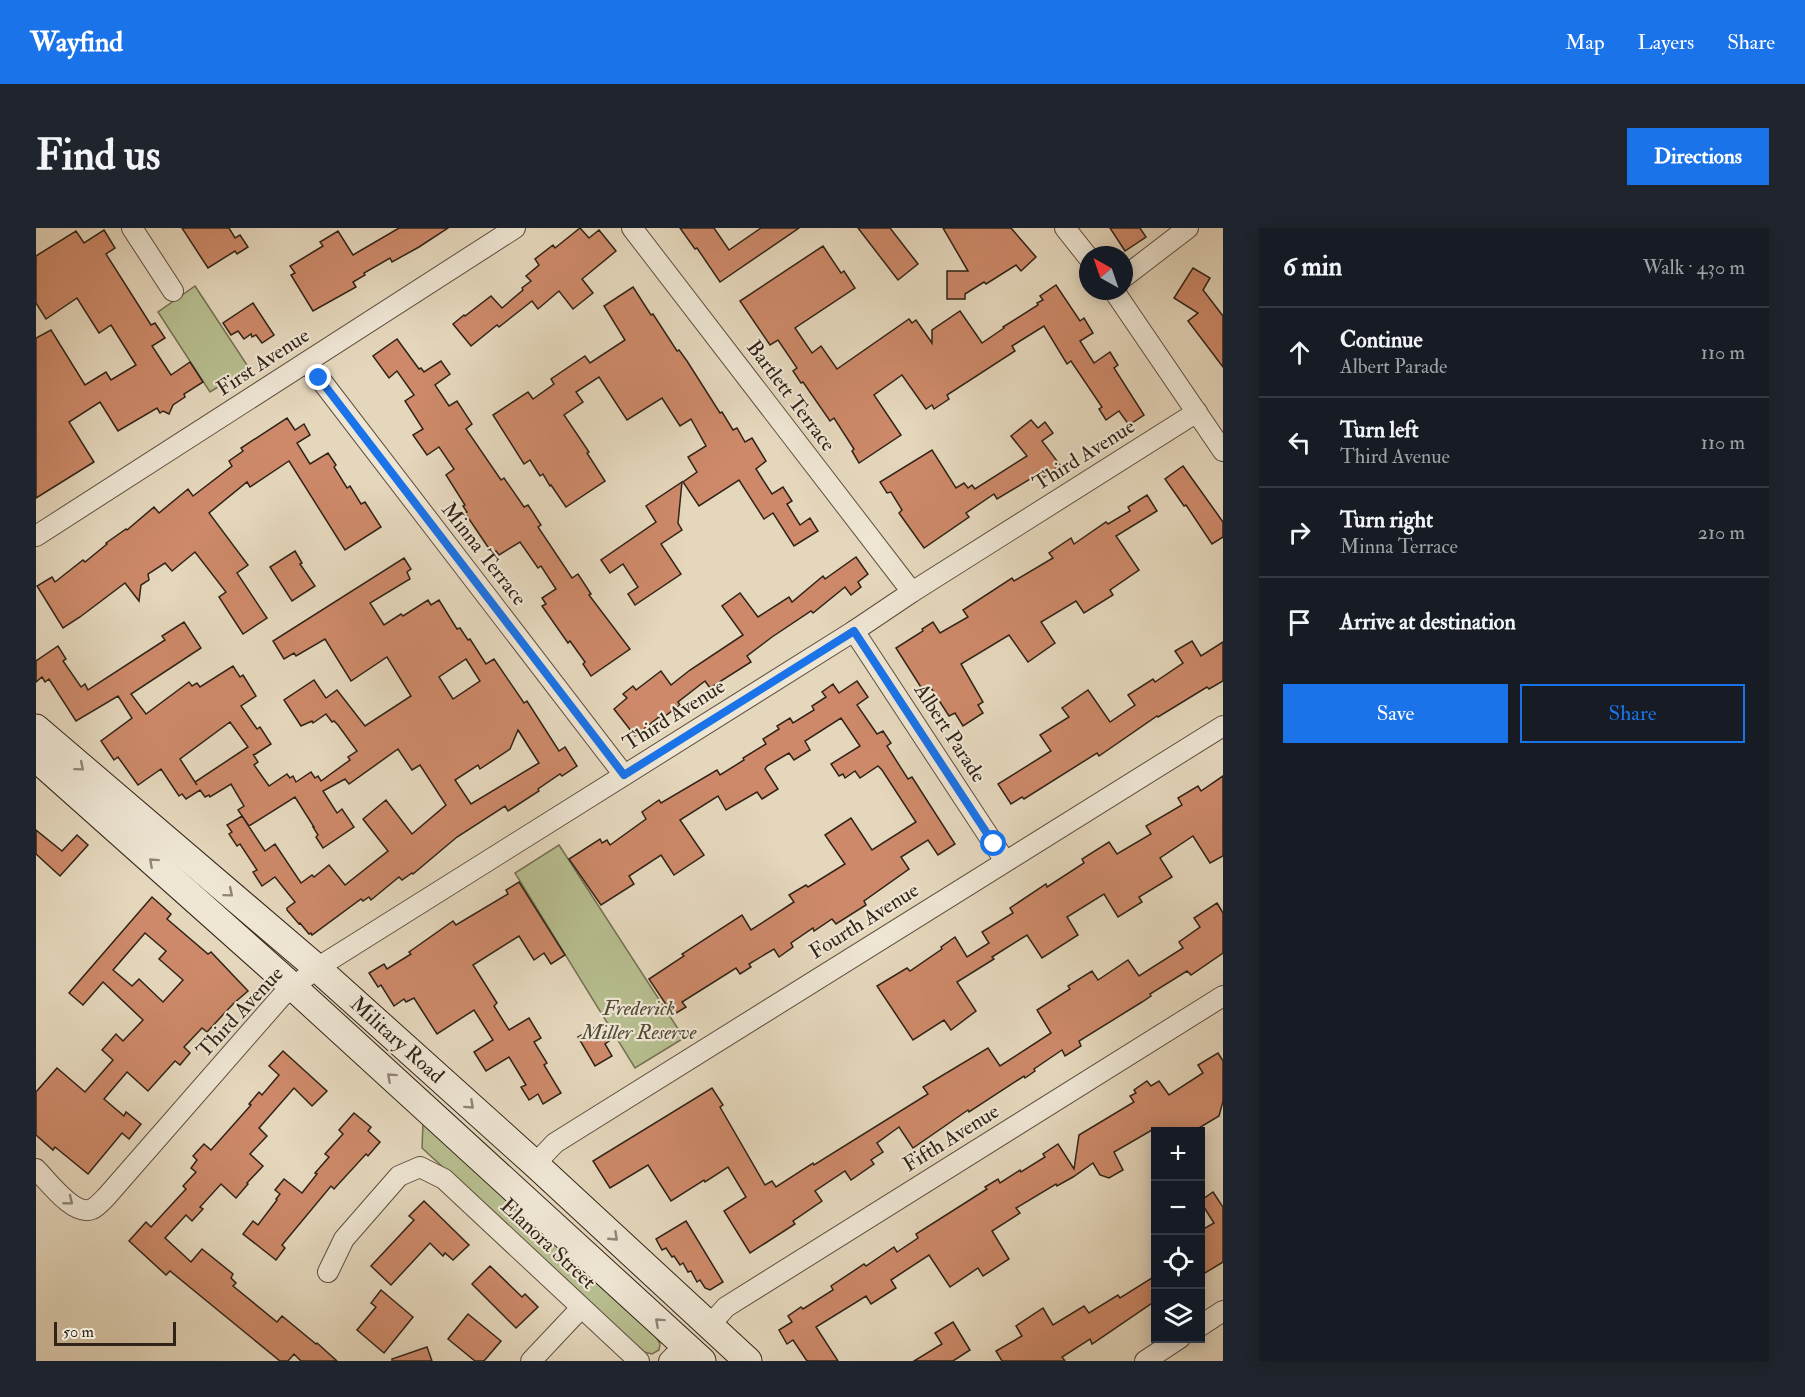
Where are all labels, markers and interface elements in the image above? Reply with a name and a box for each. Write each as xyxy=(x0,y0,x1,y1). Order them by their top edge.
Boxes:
text: Wayfind xyxy=(30,25,123,60)
text: Map xyxy=(1565,29,1605,56)
text: Layers xyxy=(1638,29,1694,56)
text: Share xyxy=(1727,29,1775,56)
button: Directions xyxy=(1627,128,1769,185)
text: Find us xyxy=(36,130,160,182)
north arrow xyxy=(1079,246,1133,300)
text: 6 min xyxy=(1283,251,1342,283)
text: Walk · 430 m xyxy=(1643,255,1745,280)
street label: First Avenue xyxy=(211,322,315,402)
text: Continue xyxy=(1340,326,1423,354)
street label: Bartlett Terrace xyxy=(740,335,842,457)
icon: ahead xyxy=(1283,336,1316,369)
text: 110 m xyxy=(1701,340,1745,365)
text: Albert Parade xyxy=(1340,354,1447,379)
route end xyxy=(305,364,331,390)
street label: Third Avenue xyxy=(1028,413,1140,497)
text: Turn left xyxy=(1340,416,1419,444)
icon: left xyxy=(1283,426,1316,459)
text: 110 m xyxy=(1701,430,1745,455)
text: Third Avenue xyxy=(1340,444,1450,469)
street label: Minna Terrace xyxy=(435,497,533,611)
text: Turn right xyxy=(1340,506,1433,534)
icon: right xyxy=(1283,516,1316,549)
text: 210 m xyxy=(1698,520,1745,545)
text: Minna Terrace xyxy=(1340,534,1458,559)
icon: arrive xyxy=(1283,606,1316,639)
text: Arrive at destination xyxy=(1340,608,1516,636)
street label: Third Avenue xyxy=(618,673,730,757)
street label: Albert Parade xyxy=(907,678,992,788)
button: Save xyxy=(1283,684,1508,743)
button: Share xyxy=(1520,684,1745,743)
one-way arrow xyxy=(73,760,84,771)
route start xyxy=(980,830,1006,856)
one-way arrow xyxy=(149,858,160,869)
street label: Fourth Avenue xyxy=(804,876,924,965)
one-way arrow xyxy=(222,886,233,897)
street label: Third Avenue xyxy=(191,960,289,1063)
street label: Military Road xyxy=(344,991,450,1090)
park label: Frederick Miller Reserve xyxy=(579,995,698,1046)
one-way arrow xyxy=(387,1073,398,1084)
one-way arrow xyxy=(463,1098,474,1109)
street label: Fifth Avenue xyxy=(898,1098,1004,1178)
map controls xyxy=(1151,1127,1205,1343)
button: + xyxy=(1151,1127,1205,1181)
button: − xyxy=(1151,1181,1205,1235)
street label: Elanora Street xyxy=(494,1193,602,1295)
one-way arrow xyxy=(62,1194,73,1205)
one-way arrow xyxy=(606,1229,617,1240)
button: locate xyxy=(1151,1235,1205,1289)
button: layers xyxy=(1151,1289,1205,1343)
one-way arrow xyxy=(655,1318,666,1329)
scale bar xyxy=(54,1319,176,1346)
text: 50 m xyxy=(63,1322,94,1342)

